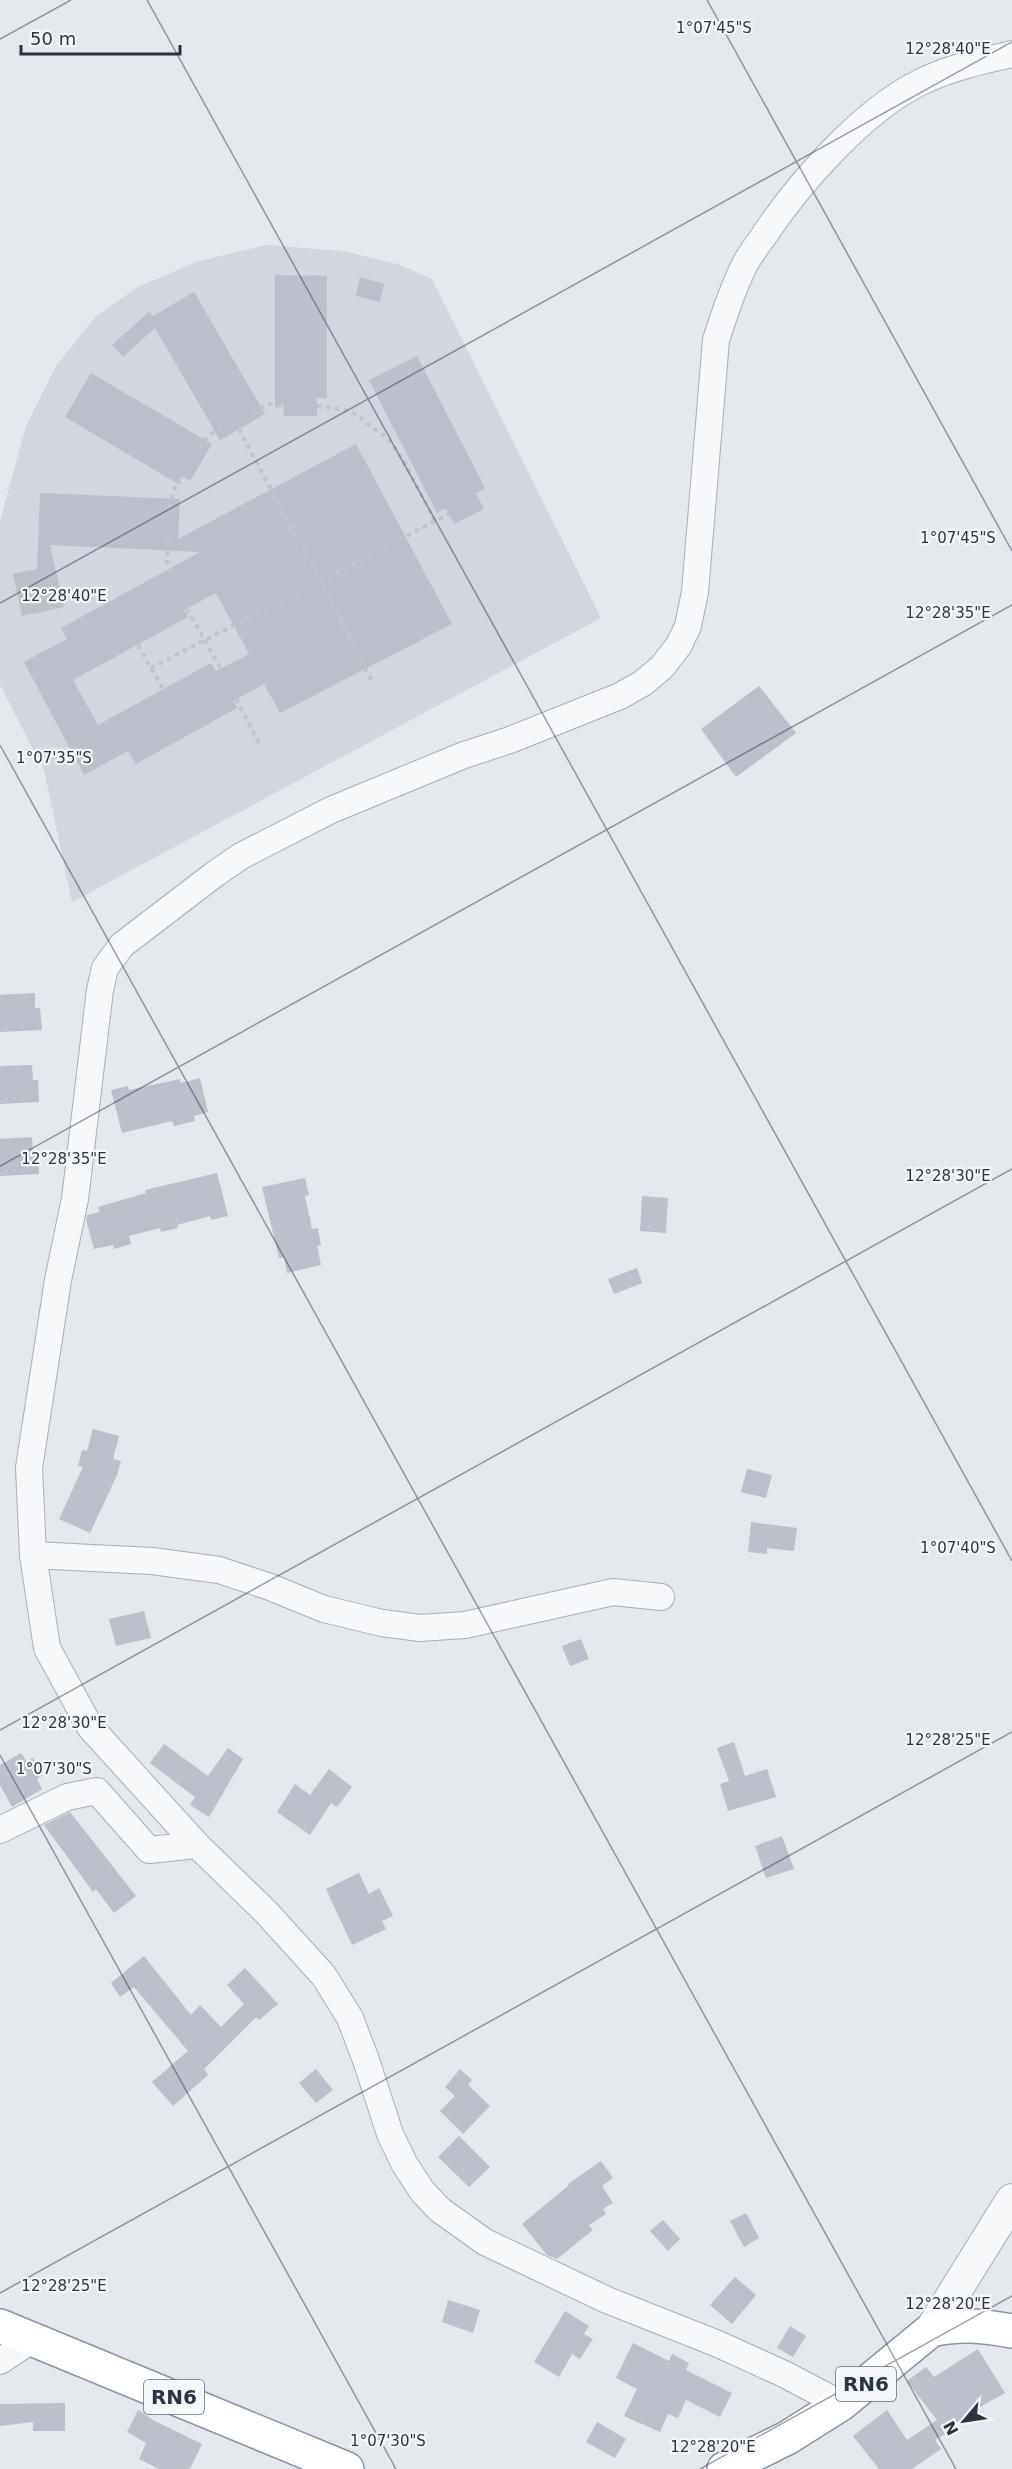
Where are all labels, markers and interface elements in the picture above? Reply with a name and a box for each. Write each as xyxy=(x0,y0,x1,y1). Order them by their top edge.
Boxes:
scale bar xyxy=(21,18,180,56)
text: 1°07'45"S xyxy=(676,19,752,37)
text: 50 m xyxy=(30,28,76,49)
text: 12°28'40"E xyxy=(905,40,991,58)
text: 1°07'45"S xyxy=(920,529,996,547)
text: 12°28'40"E xyxy=(21,587,107,605)
text: 12°28'35"E xyxy=(905,604,991,622)
text: 1°07'35"S xyxy=(16,749,92,767)
text: 12°28'35"E xyxy=(21,1150,107,1168)
text: 12°28'30"E xyxy=(905,1167,991,1185)
text: 1°07'40"S xyxy=(920,1539,996,1557)
text: 12°28'30"E xyxy=(21,1714,107,1732)
text: 12°28'25"E xyxy=(905,1731,991,1749)
text: 1°07'30"S xyxy=(16,1760,92,1778)
text: 12°28'25"E xyxy=(21,2277,107,2295)
text: 12°28'20"E xyxy=(905,2295,991,2313)
road number: RN6 xyxy=(836,2367,896,2401)
road number: RN6 xyxy=(144,2380,204,2414)
north arrow xyxy=(934,2391,994,2451)
text: N xyxy=(940,2418,963,2438)
text: 1°07'30"S xyxy=(350,2432,426,2450)
text: 12°28'20"E xyxy=(670,2438,756,2456)

